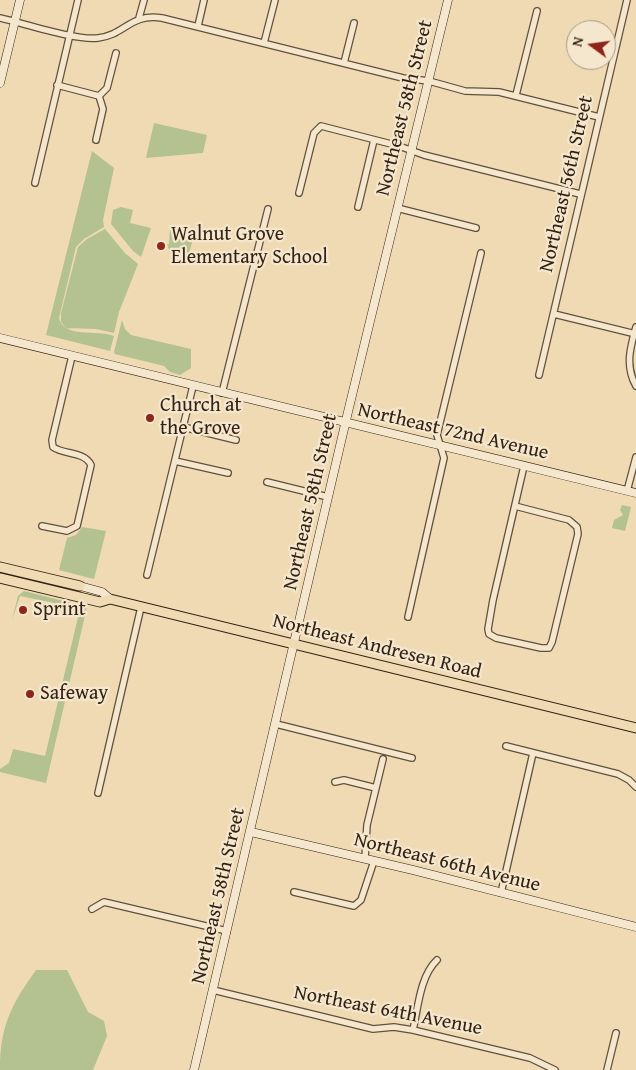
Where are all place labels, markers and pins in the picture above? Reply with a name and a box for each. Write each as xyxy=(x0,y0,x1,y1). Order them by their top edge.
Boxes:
place label: Walnut Grove Elementary School xyxy=(171,223,328,270)
marker: Walnut Grove Elementary School xyxy=(155,240,167,252)
place label: Church at the Grove xyxy=(160,394,242,441)
marker: Church at the Grove xyxy=(144,412,156,424)
place label: Sprint xyxy=(33,598,86,622)
marker: Sprint xyxy=(17,604,29,616)
place label: Safeway xyxy=(40,682,108,706)
marker: Safeway xyxy=(24,688,36,700)

